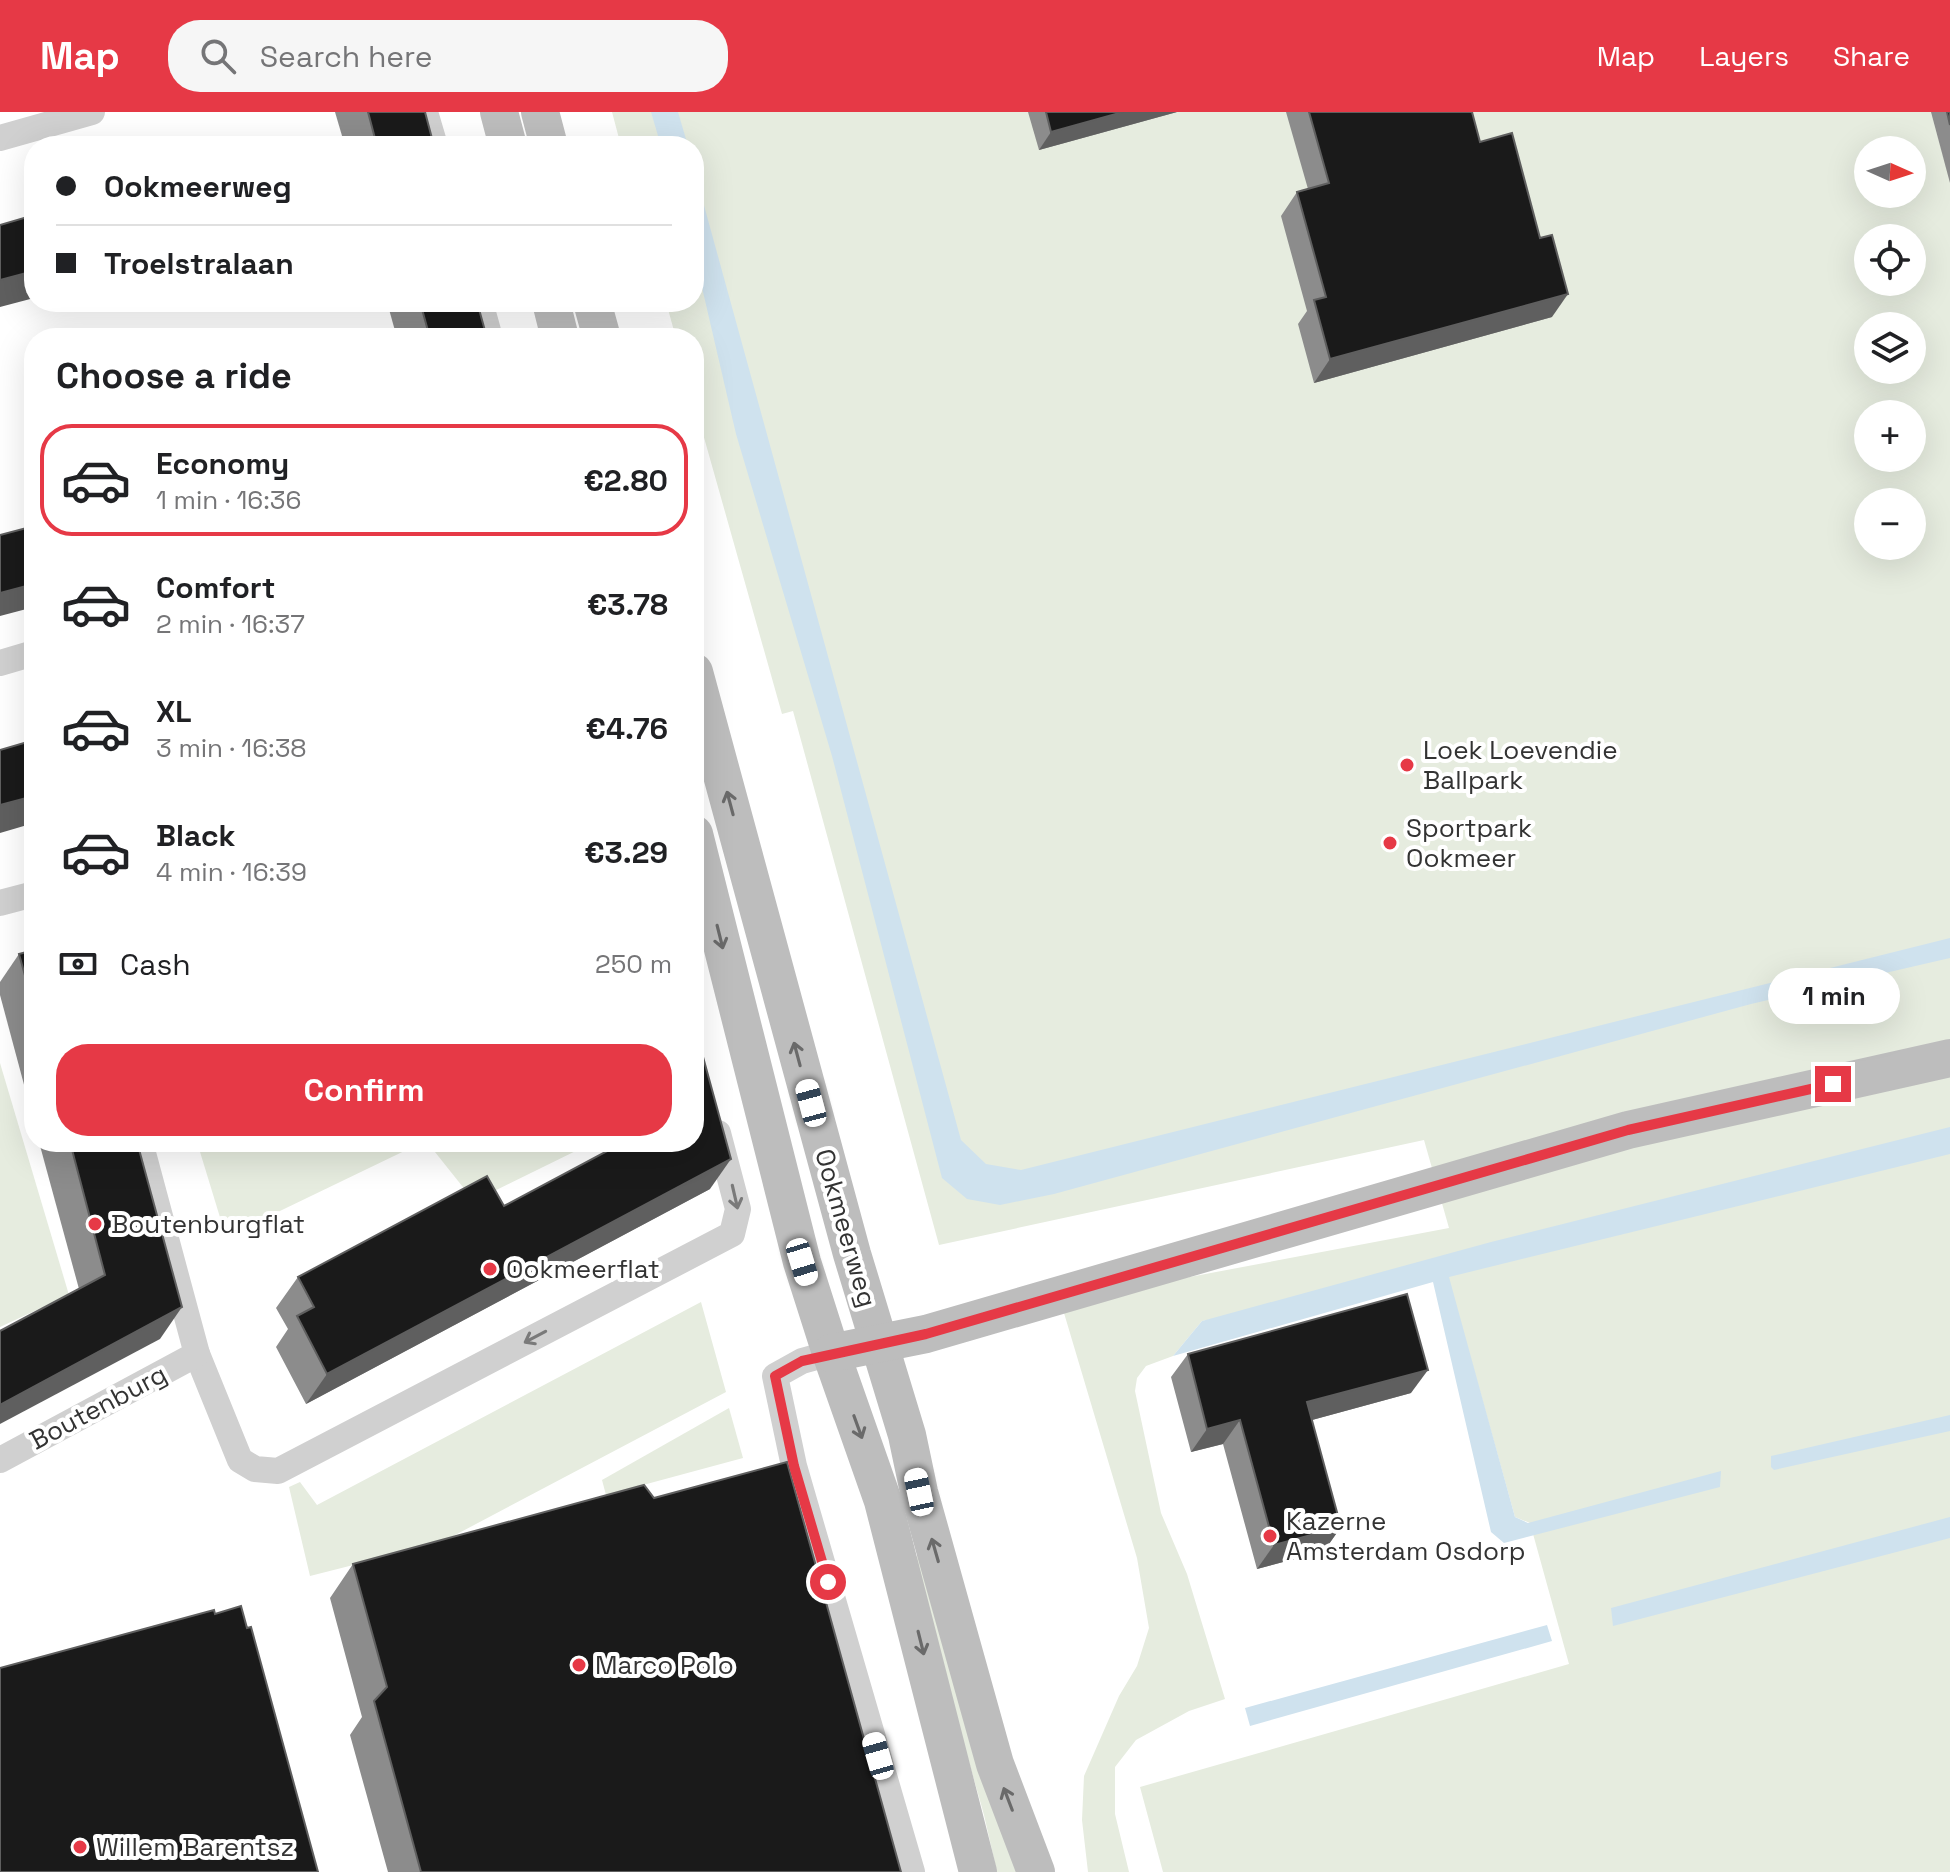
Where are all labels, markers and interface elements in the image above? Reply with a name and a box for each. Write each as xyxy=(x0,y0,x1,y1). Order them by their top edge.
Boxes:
search box xyxy=(168,20,728,92)
text: Map xyxy=(40,32,120,80)
icon: search xyxy=(196,34,240,78)
text: Search here xyxy=(260,37,433,76)
text: Map xyxy=(1597,38,1655,74)
text: Layers xyxy=(1699,38,1789,74)
text: Share xyxy=(1833,38,1910,74)
north arrow xyxy=(1854,136,1926,208)
map controls xyxy=(1854,136,1926,560)
text: Ookmeerweg xyxy=(104,167,292,206)
button: locate xyxy=(1854,224,1926,296)
text: Troelstralaan xyxy=(104,244,294,283)
button: layers xyxy=(1854,312,1926,384)
text: Choose a ride xyxy=(56,353,292,399)
button: + xyxy=(1854,400,1926,472)
icon: car xyxy=(60,444,132,516)
text: Economy xyxy=(156,444,289,483)
text: €2.80 xyxy=(583,461,668,500)
text: 1 min · 16:36 xyxy=(156,483,301,517)
button: − xyxy=(1854,488,1926,560)
icon: car xyxy=(60,568,132,640)
text: Comfort xyxy=(156,568,275,607)
text: €3.78 xyxy=(587,585,668,624)
text: 2 min · 16:37 xyxy=(156,607,305,641)
icon: car xyxy=(60,692,132,764)
text: XL xyxy=(156,692,192,731)
text: €4.76 xyxy=(586,709,668,748)
text: 3 min · 16:38 xyxy=(156,731,307,765)
place label: Loek Loevendie Ballpark xyxy=(1423,733,1618,797)
marker: Loek Loevendie Ballpark xyxy=(1398,756,1416,774)
one-way arrow xyxy=(721,790,736,816)
place label: Sportpark Ookmeer xyxy=(1406,811,1532,875)
icon: car xyxy=(60,816,132,888)
text: Black xyxy=(156,816,235,855)
text: €3.29 xyxy=(584,833,668,872)
marker: Sportpark Ookmeer xyxy=(1381,834,1399,852)
text: 4 min · 16:39 xyxy=(156,855,307,889)
one-way arrow xyxy=(713,923,728,949)
icon: cash xyxy=(56,942,100,986)
text: Cash xyxy=(120,945,191,984)
text: 250 m xyxy=(595,947,672,981)
callout: 1 min xyxy=(1767,968,1899,1024)
text: 1 min xyxy=(1802,979,1866,1013)
one-way arrow xyxy=(789,1041,804,1067)
button: Confirm xyxy=(56,1044,672,1136)
route end xyxy=(1815,1066,1851,1102)
car xyxy=(793,1077,829,1129)
street label: Ookmeerweg xyxy=(807,1145,885,1311)
one-way arrow xyxy=(728,1184,743,1210)
place label: Boutenburgflat xyxy=(111,1207,305,1241)
marker: Boutenburgflat xyxy=(86,1215,104,1233)
car xyxy=(784,1236,820,1288)
place label: Ookmeerflat xyxy=(506,1252,660,1286)
marker: Ookmeerflat xyxy=(481,1260,499,1278)
one-way arrow xyxy=(523,1329,547,1345)
street label: Boutenburg xyxy=(24,1357,172,1457)
one-way arrow xyxy=(852,1414,866,1439)
car xyxy=(902,1466,936,1518)
place label: Kazerne Amsterdam Osdorp xyxy=(1286,1504,1526,1568)
marker: Kazerne Amsterdam Osdorp xyxy=(1261,1527,1279,1545)
one-way arrow xyxy=(927,1537,942,1563)
route start xyxy=(810,1564,846,1600)
one-way arrow xyxy=(914,1629,929,1655)
place label: Marco Polo xyxy=(595,1648,734,1682)
marker: Marco Polo xyxy=(570,1656,588,1674)
car xyxy=(860,1730,896,1782)
one-way arrow xyxy=(1000,1787,1014,1812)
place label: Willem Barentsz xyxy=(96,1830,294,1864)
marker: Willem Barentsz xyxy=(71,1838,89,1856)

